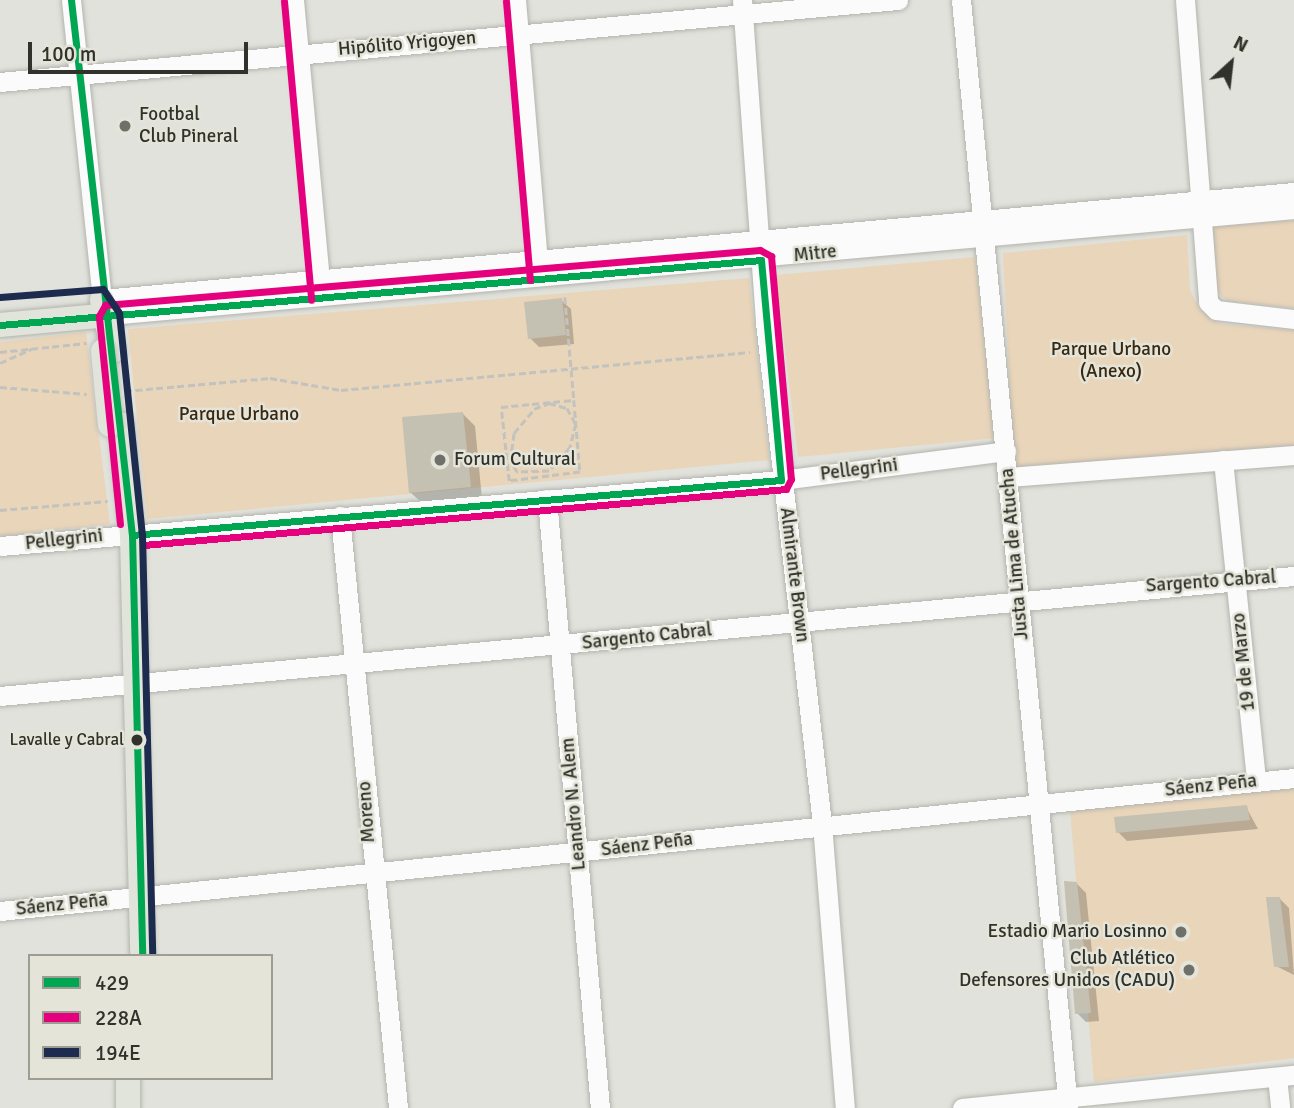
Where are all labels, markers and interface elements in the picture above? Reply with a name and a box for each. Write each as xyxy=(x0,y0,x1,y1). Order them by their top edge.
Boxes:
street label: Hipólito Yrigoyen xyxy=(337,27,477,61)
scale bar xyxy=(32,28,252,72)
north arrow xyxy=(1196,28,1266,98)
text: N xyxy=(1229,31,1252,58)
text: 100 m xyxy=(41,41,96,67)
place label: Footbal Club Pineral xyxy=(139,104,238,148)
marker: Footbal Club Pineral xyxy=(117,118,133,134)
street label: Mitre xyxy=(792,240,838,268)
park label: Parque Urbano (Anexo) xyxy=(1051,339,1171,383)
park label: Parque Urbano xyxy=(179,404,299,426)
place label: Forum Cultural xyxy=(454,449,576,471)
marker: Forum Cultural xyxy=(432,452,448,468)
street label: Pellegrini xyxy=(819,454,899,486)
street label: Justa Lima de Atucha xyxy=(996,467,1034,641)
street label: Almirante Brown xyxy=(774,506,814,644)
street label: Pellegrini xyxy=(24,525,104,555)
street label: Sargento Cabral xyxy=(1145,566,1277,598)
street label: 19 de Marzo xyxy=(1228,612,1260,712)
street label: Sargento Cabral xyxy=(581,619,713,655)
place label: Lavalle y Cabral xyxy=(10,730,124,750)
marker: Lavalle y Cabral xyxy=(130,733,144,747)
street label: Leandro N. Alem xyxy=(557,737,591,871)
street label: Sáenz Peña xyxy=(1164,770,1258,802)
street label: Moreno xyxy=(353,780,381,844)
street label: Sáenz Peña xyxy=(600,828,694,862)
street label: Sáenz Peña xyxy=(15,889,109,921)
place label: Estadio Mario Losinno xyxy=(988,921,1167,943)
marker: Estadio Mario Losinno xyxy=(1173,924,1189,940)
place label: Club Atlético Defensores Unidos (CADU) xyxy=(959,948,1175,992)
legend xyxy=(28,954,273,1080)
marker: Club Atlético Defensores Unidos (CADU) xyxy=(1181,962,1197,978)
text: 429 xyxy=(95,970,129,996)
text: 228A xyxy=(95,1005,142,1031)
text: 194E xyxy=(95,1040,141,1066)

